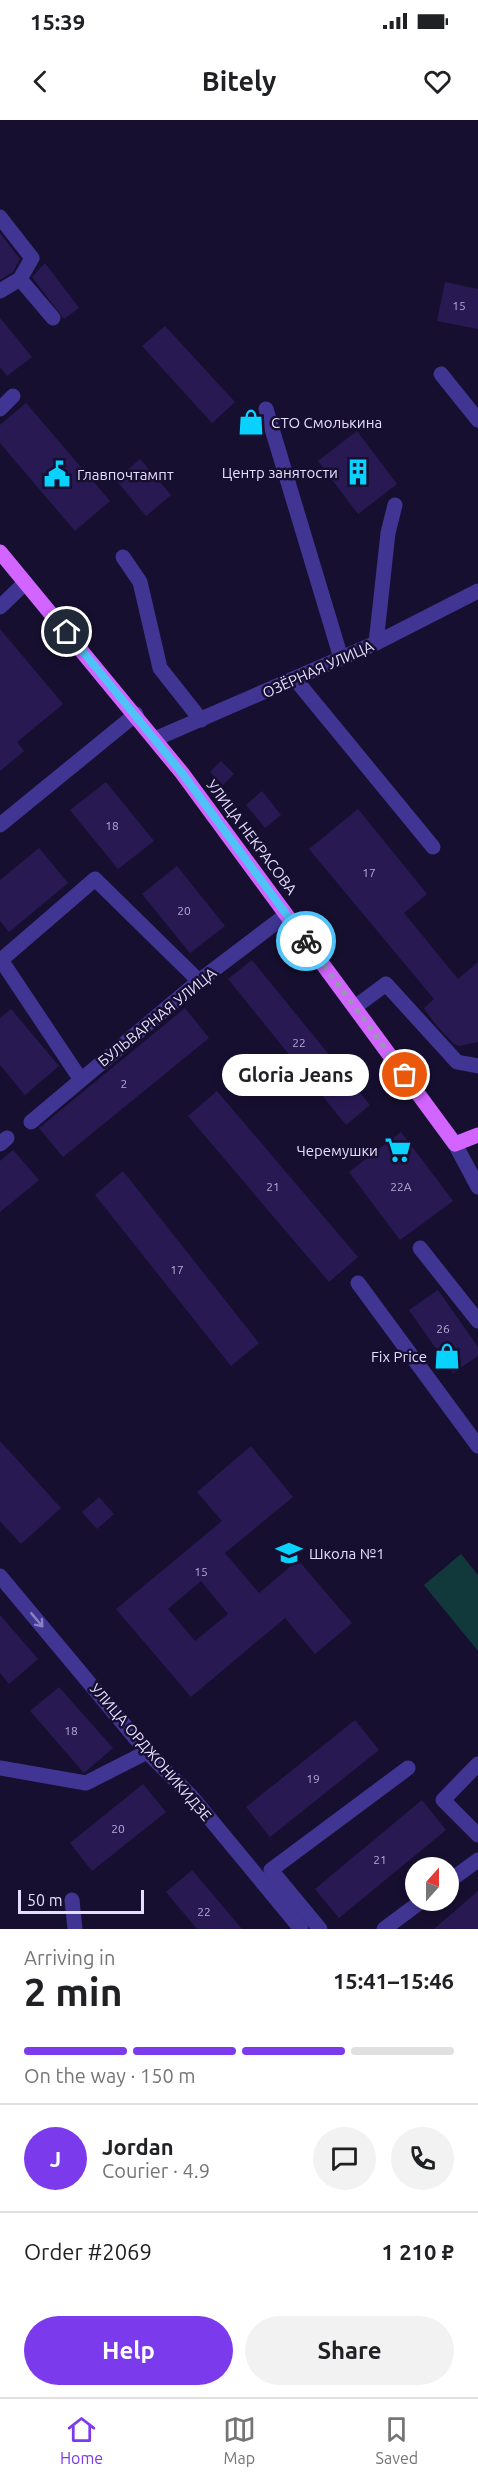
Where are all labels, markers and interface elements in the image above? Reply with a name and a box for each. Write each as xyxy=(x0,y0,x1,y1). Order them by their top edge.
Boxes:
text: 15:39 xyxy=(30,9,85,34)
icon: back xyxy=(24,65,57,98)
icon: heart xyxy=(421,65,454,98)
text: Bitely xyxy=(202,66,276,96)
house number: 15 xyxy=(452,299,466,312)
shop icon: СТО Смолькина xyxy=(236,407,266,437)
place label: СТО Смолькина xyxy=(271,414,382,431)
building icon: Центр занятости xyxy=(343,457,373,487)
public building icon: Главпочтампт xyxy=(42,459,72,489)
place label: Центр занятости xyxy=(222,464,338,481)
place label: Главпочтампт xyxy=(77,466,174,483)
pin xyxy=(41,606,92,657)
icon: home xyxy=(50,615,83,648)
street label: ОЗЁРНАЯ УЛИЦА xyxy=(260,637,376,701)
street label: УЛИЦА НЕКРАСОВА xyxy=(203,776,301,898)
house number: 18 xyxy=(105,819,119,832)
house number: 17 xyxy=(362,866,376,879)
house number: 20 xyxy=(177,904,191,917)
courier xyxy=(276,911,336,971)
icon: bike xyxy=(290,925,323,958)
street label: БУЛЬВАРНАЯ УЛИЦА xyxy=(94,964,220,1070)
house number: 22 xyxy=(292,1036,306,1049)
pin xyxy=(379,1049,430,1100)
callout: Gloria Jeans xyxy=(222,1054,369,1096)
icon: bag xyxy=(388,1058,421,1091)
text: Gloria Jeans xyxy=(238,1063,353,1086)
house number: 2 xyxy=(121,1077,127,1090)
supermarket icon: Черемушки xyxy=(383,1135,413,1165)
place label: Черемушки xyxy=(297,1142,378,1159)
house number: 21 xyxy=(266,1180,280,1193)
house number: 22А xyxy=(390,1180,412,1193)
house number: 17 xyxy=(170,1263,184,1276)
house number: 26 xyxy=(436,1322,450,1335)
shop icon: Fix Price xyxy=(432,1341,462,1371)
place label: Fix Price xyxy=(371,1348,427,1365)
school or university icon: Школа №1 xyxy=(274,1538,304,1568)
place label: Школа №1 xyxy=(309,1545,385,1562)
house number: 15 xyxy=(194,1565,208,1578)
one-way arrow xyxy=(31,1612,44,1628)
street label: УЛИЦА ОРДЖОНИКИДЗЕ xyxy=(87,1680,215,1824)
house number: 18 xyxy=(64,1724,78,1737)
house number: 19 xyxy=(306,1772,320,1785)
house number: 20 xyxy=(111,1822,125,1835)
house number: 21 xyxy=(373,1853,387,1866)
north arrow xyxy=(405,1857,459,1911)
map controls xyxy=(405,1857,459,1911)
scale bar xyxy=(18,1887,144,1914)
text: 50 m xyxy=(27,1891,63,1909)
house number: 22 xyxy=(197,1905,211,1918)
text: Arriving in xyxy=(24,1946,115,1969)
text: 15:41–15:46 xyxy=(333,1968,454,1993)
text: 2 min xyxy=(24,1970,123,2013)
text: On the way · 150 m xyxy=(24,2064,196,2087)
button: chat xyxy=(313,2127,376,2190)
button: phone xyxy=(391,2127,454,2190)
text: Jordan xyxy=(102,2134,174,2159)
text: J xyxy=(50,2146,61,2171)
text: Courier · 4.9 xyxy=(102,2159,210,2182)
text: Order #2069 xyxy=(24,2239,152,2264)
text: 1 210 ₽ xyxy=(382,2239,454,2264)
button: Help xyxy=(24,2316,233,2385)
button: Share xyxy=(245,2316,454,2385)
tab: Home xyxy=(60,2413,103,2467)
tab: Map xyxy=(223,2413,256,2467)
tab: Saved xyxy=(376,2413,418,2467)

